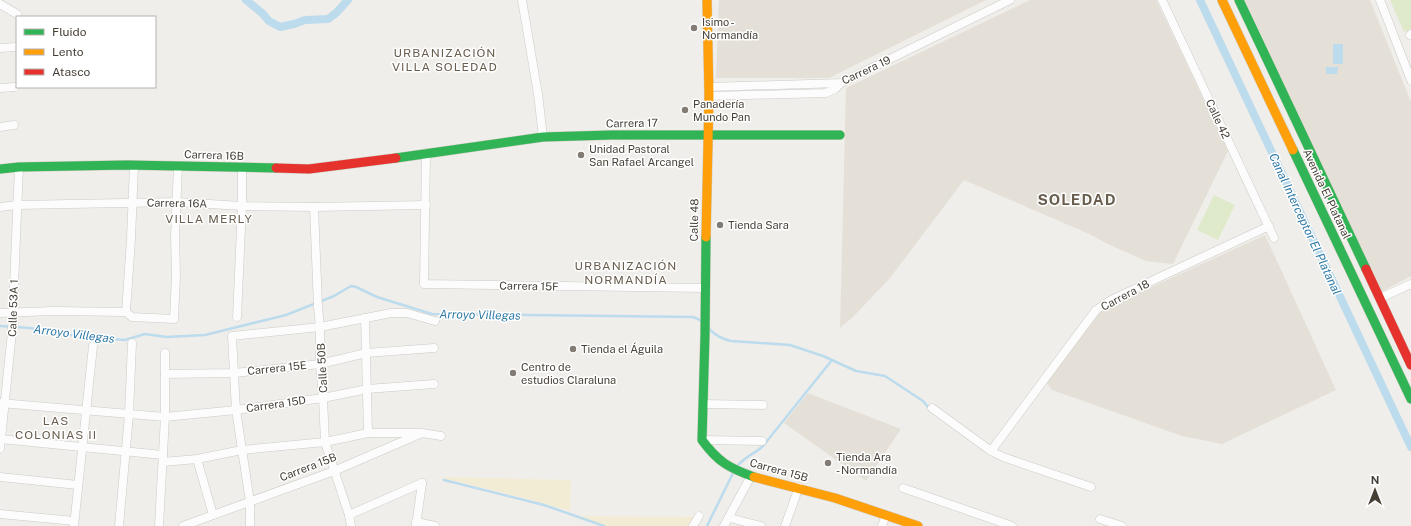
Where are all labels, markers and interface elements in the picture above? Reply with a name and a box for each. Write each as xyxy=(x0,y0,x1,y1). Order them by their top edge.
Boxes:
legend xyxy=(16,16,156,88)
place label: Isimo - Normandía xyxy=(702,16,758,41)
marker: Isimo - Normandía xyxy=(689,23,699,33)
text: Fluido xyxy=(52,25,87,39)
text: Lento xyxy=(52,45,84,59)
district label: URBANIZACIÓN VILLA SOLEDAD xyxy=(392,46,498,74)
street label: Carrera 19 xyxy=(840,53,892,87)
text: Atasco xyxy=(52,65,91,79)
street label: Calle 42 xyxy=(1204,97,1233,141)
place label: Panadería Mundo Pan xyxy=(693,98,750,123)
marker: Panadería Mundo Pan xyxy=(680,105,690,115)
street label: Carrera 17 xyxy=(606,117,659,129)
place label: Unidad Pastoral San Rafael Arcangel xyxy=(589,143,694,168)
street label: Avenida El Platanal xyxy=(1301,147,1353,241)
street label: Carrera 16B xyxy=(184,148,244,162)
marker: Unidad Pastoral San Rafael Arcangel xyxy=(576,150,586,160)
water label: Canal Interceptor El Platanal xyxy=(1266,151,1344,297)
district label: SOLEDAD xyxy=(1038,191,1116,208)
street label: Carrera 16A xyxy=(147,196,207,210)
street label: Calle 48 xyxy=(688,199,700,241)
district label: VILLA MERLY xyxy=(165,212,253,226)
place label: Tienda Sara xyxy=(728,219,789,231)
marker: Tienda Sara xyxy=(715,220,725,230)
district label: URBANIZACIÓN NORMANDÍA xyxy=(575,259,677,287)
street label: Carrera 18 xyxy=(1099,277,1151,313)
street label: Calle 53A 1 xyxy=(6,279,20,337)
street label: Carrera 15F xyxy=(499,279,559,293)
water label: Arroyo Villegas xyxy=(439,307,521,323)
water label: Arroyo Villegas xyxy=(33,322,115,346)
place label: Tienda el Águila xyxy=(581,342,663,355)
street label: Calle 50B xyxy=(315,343,329,393)
marker: Tienda el Águila xyxy=(568,344,578,354)
street label: Carrera 15E xyxy=(247,359,307,377)
place label: Centro de estudios Claraluna xyxy=(521,361,616,386)
marker: Centro de estudios Claraluna xyxy=(508,368,518,378)
street label: Carrera 15D xyxy=(245,394,307,414)
district label: LAS COLONIAS II xyxy=(15,414,97,442)
street label: Carrera 15B xyxy=(278,451,338,483)
place label: Tienda Ara - Normandía xyxy=(836,451,897,476)
street label: Carrera 15B xyxy=(748,456,810,484)
marker: Tienda Ara - Normandía xyxy=(823,458,833,468)
north arrow xyxy=(1355,470,1395,510)
text: N xyxy=(1371,474,1379,486)

